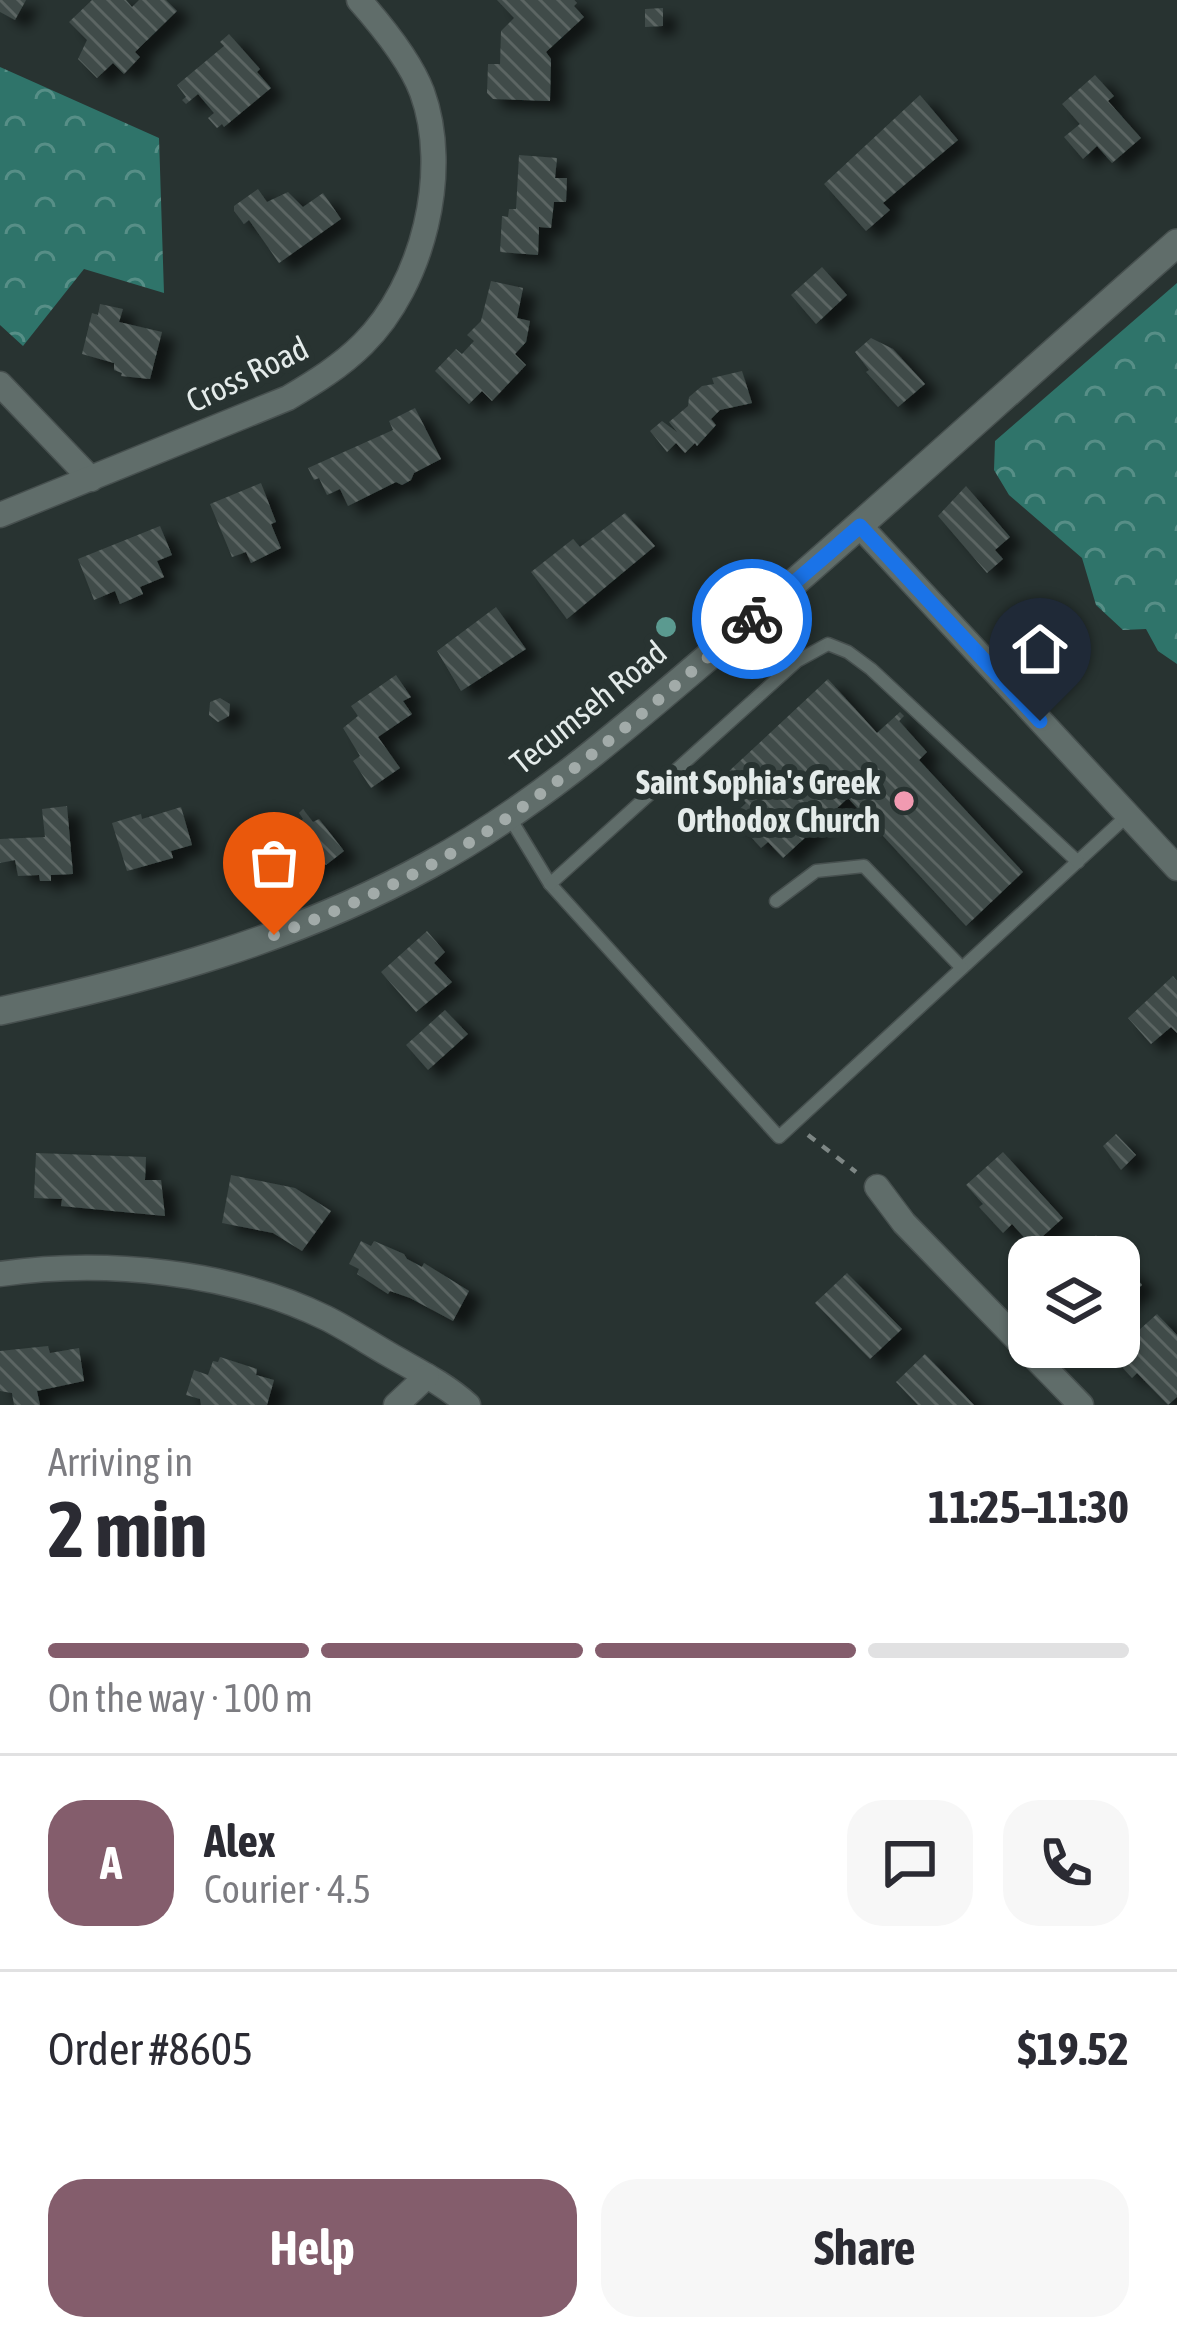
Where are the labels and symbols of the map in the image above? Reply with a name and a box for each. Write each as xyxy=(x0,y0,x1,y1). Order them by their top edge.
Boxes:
street label: Cross Road xyxy=(180,328,314,420)
courier xyxy=(692,559,812,679)
pin xyxy=(989,598,1091,721)
street label: Tecumseh Road xyxy=(502,633,674,781)
place label: Saint Sophia's Greek Orthodox Church xyxy=(636,763,880,839)
marker: Saint Sophia's Greek Orthodox Church xyxy=(891,788,917,814)
pin xyxy=(223,812,325,935)

